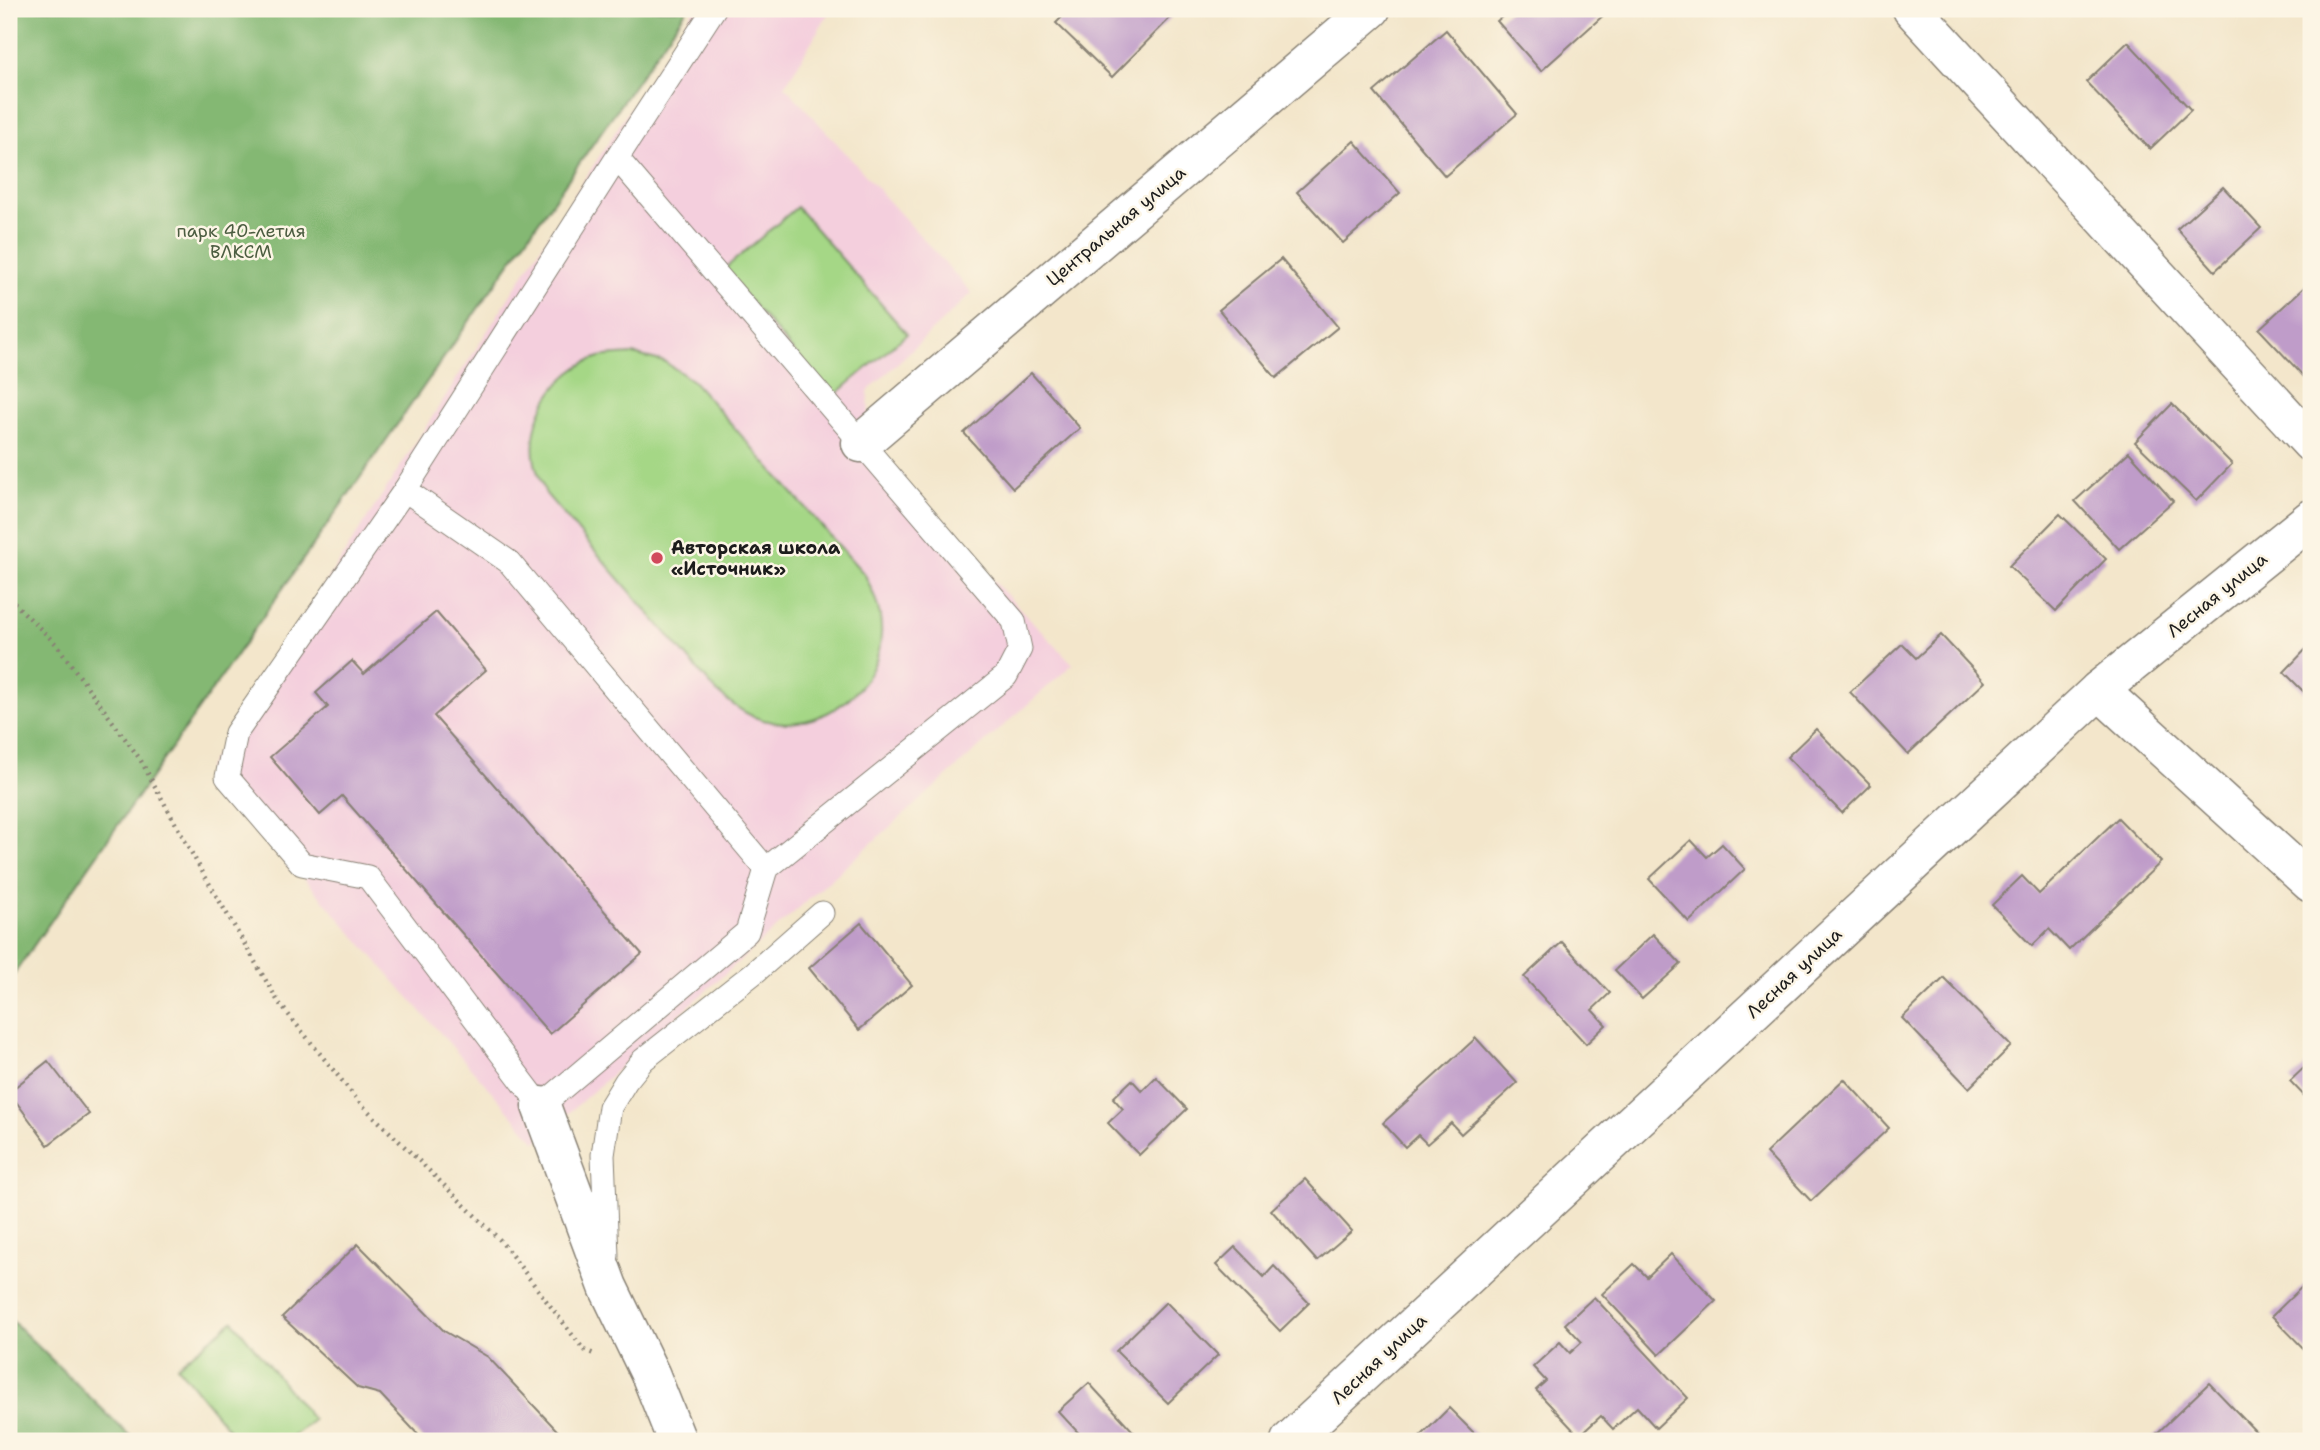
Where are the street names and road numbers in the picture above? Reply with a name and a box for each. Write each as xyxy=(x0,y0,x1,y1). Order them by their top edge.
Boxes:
street label: Центральная улица xyxy=(1041,161,1191,291)
street label: Лесная улица xyxy=(2162,547,2272,643)
street label: Лесная улица xyxy=(1741,922,1847,1024)
street label: Лесная улица xyxy=(1326,1308,1432,1410)

